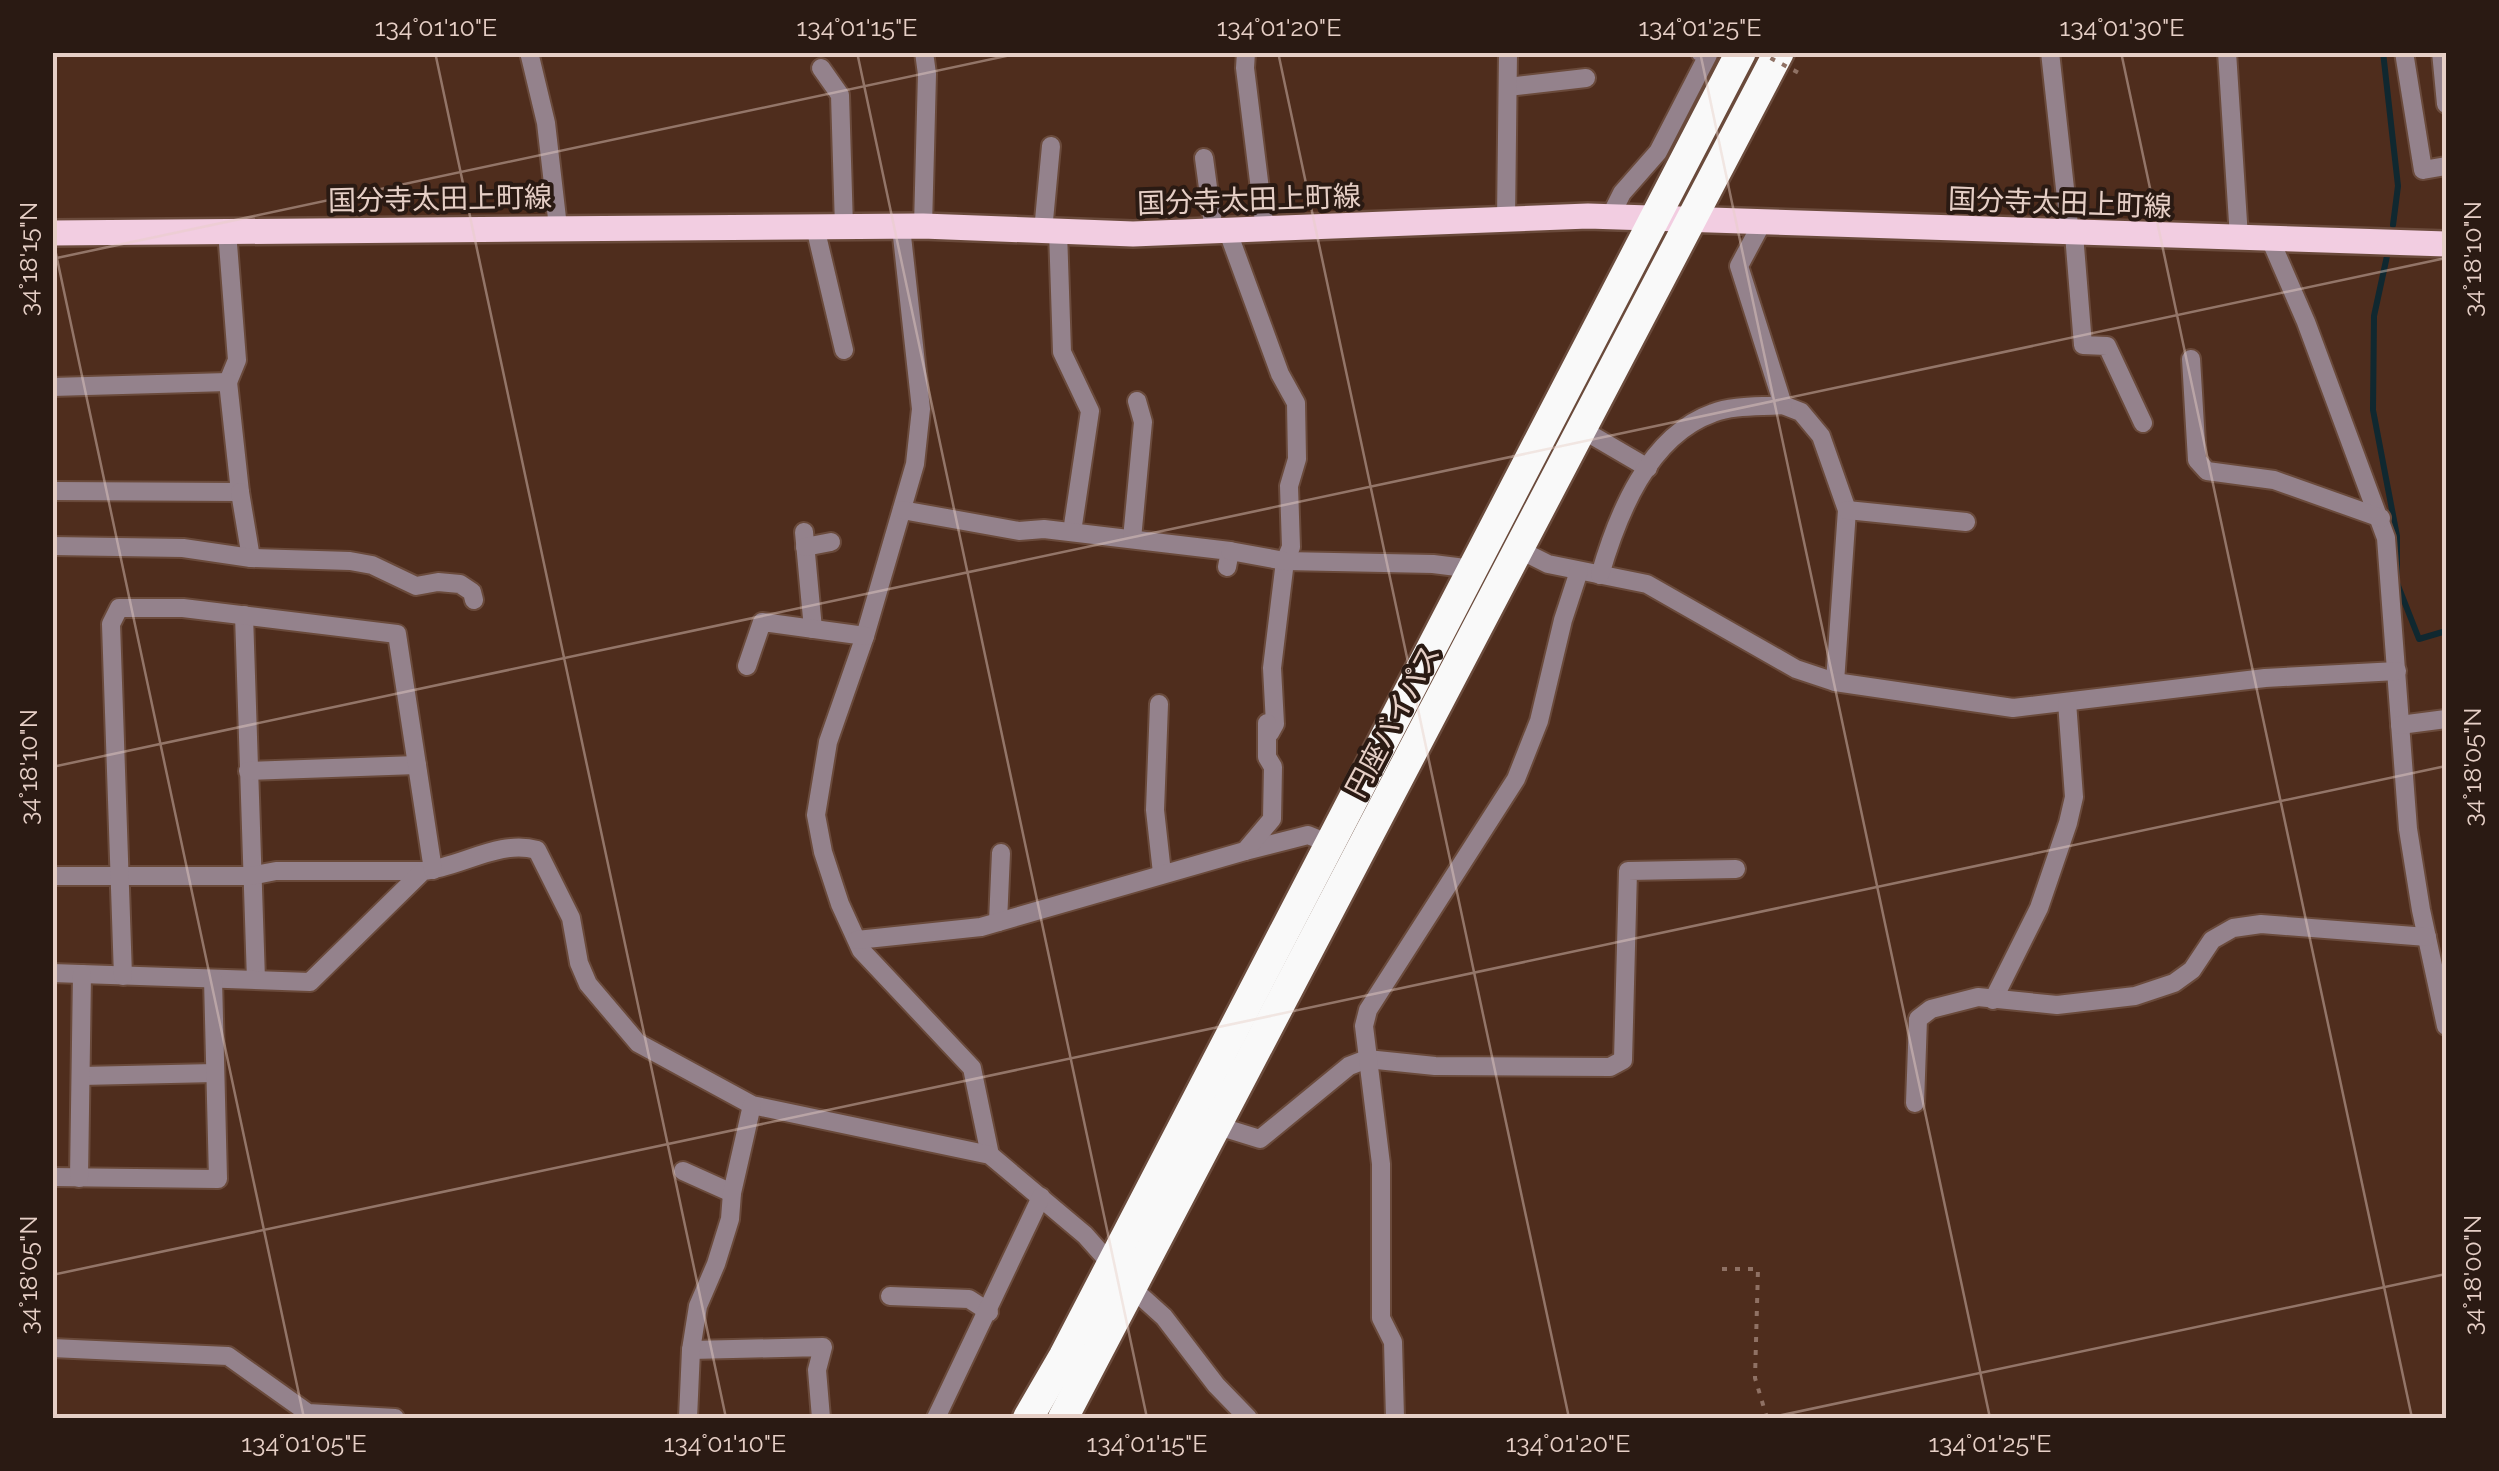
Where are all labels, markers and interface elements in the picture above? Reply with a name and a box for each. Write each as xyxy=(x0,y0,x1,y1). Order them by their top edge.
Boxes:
text: 134°01'10"E xyxy=(375,12,497,42)
text: 134°01'15"E xyxy=(797,12,917,42)
text: 134°01'20"E xyxy=(1217,12,1341,42)
text: 134°01'25"E xyxy=(1638,12,1762,42)
text: 134°01'30"E xyxy=(2060,12,2184,42)
street label: 国分寺太田上町線 xyxy=(1136,180,1362,220)
street label: 国分寺太田上町線 xyxy=(328,181,552,217)
street label: 国分寺太田上町線 xyxy=(1947,183,2173,223)
text: 34°18'10"N xyxy=(2457,201,2487,317)
text: 34°18'15"N xyxy=(13,202,43,316)
street label: 円座バイパス xyxy=(1339,639,1447,803)
text: 34°18'05"N xyxy=(2457,707,2487,827)
text: 34°18'10"N xyxy=(13,709,43,825)
text: 34°18'05"N xyxy=(13,1215,43,1335)
text: 34°18'00"N xyxy=(2457,1215,2487,1335)
text: 134°01'05"E xyxy=(241,1428,367,1458)
text: 134°01'10"E xyxy=(664,1428,786,1458)
text: 134°01'15"E xyxy=(1087,1428,1207,1458)
text: 134°01'20"E xyxy=(1506,1428,1630,1458)
text: 134°01'25"E xyxy=(1928,1428,2052,1458)

